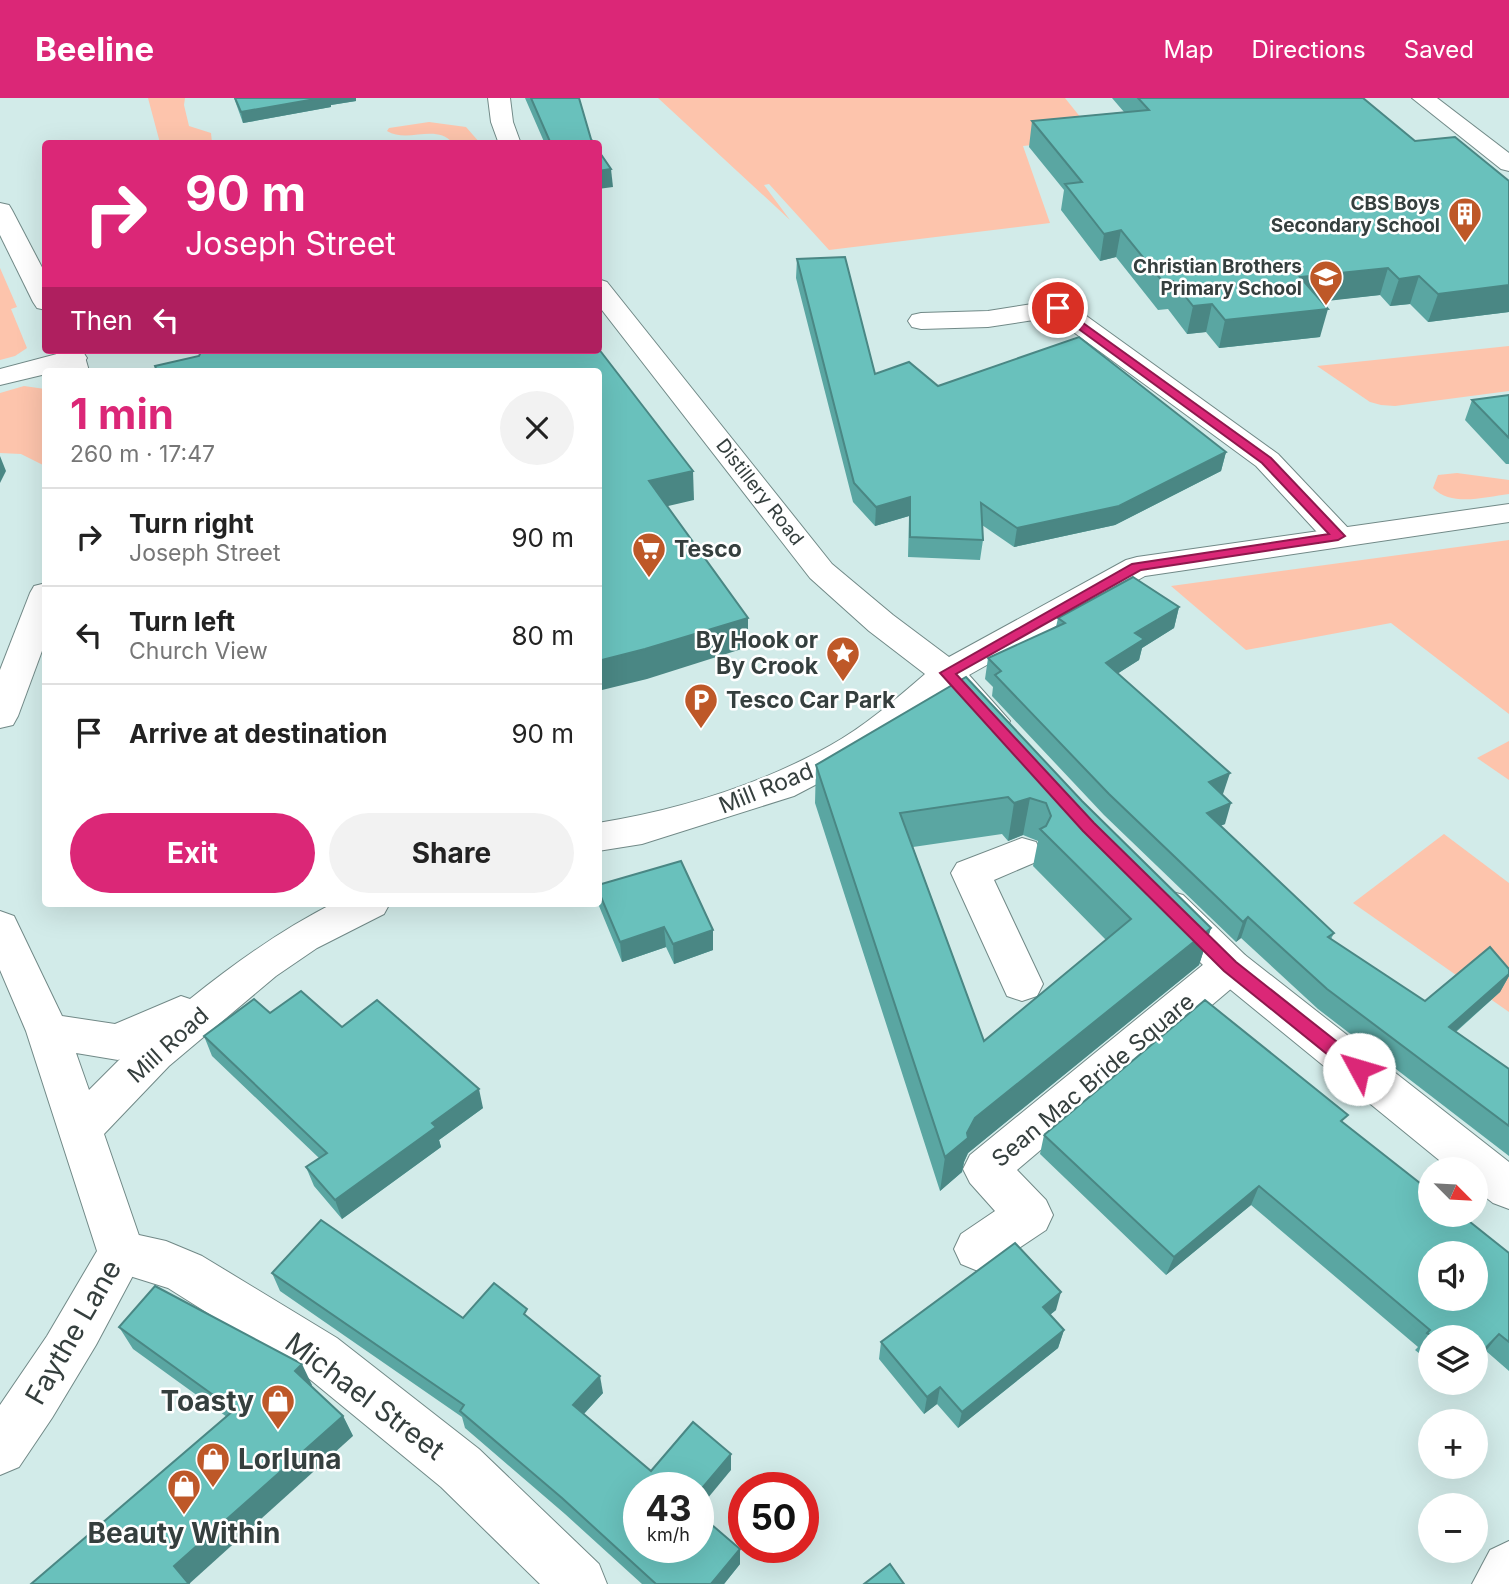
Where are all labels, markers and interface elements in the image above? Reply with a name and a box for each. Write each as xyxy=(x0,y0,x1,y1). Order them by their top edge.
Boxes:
text: Beeline xyxy=(35,29,154,69)
text: Map xyxy=(1164,35,1213,64)
text: Directions xyxy=(1251,35,1366,64)
text: Saved xyxy=(1404,35,1474,64)
text: 90 m xyxy=(185,164,306,223)
icon: right xyxy=(70,168,161,259)
place label: CBS Boys Secondary School xyxy=(1271,192,1440,237)
building icon: CBS Boys Secondary School xyxy=(1446,195,1484,244)
text: Joseph Street xyxy=(185,224,396,263)
place label: Christian Brothers Primary School xyxy=(1133,255,1302,300)
school or university icon: Christian Brothers Primary School xyxy=(1307,258,1345,307)
pin xyxy=(1028,278,1088,338)
icon: arrive xyxy=(1039,289,1077,327)
icon: left xyxy=(147,301,185,339)
text: Then xyxy=(70,305,133,336)
text: 1 min xyxy=(70,388,174,439)
button: close xyxy=(500,391,574,465)
street label: Distillery Road xyxy=(711,434,809,550)
text: 260 m · 17:47 xyxy=(70,440,215,468)
text: Turn right xyxy=(129,508,254,539)
icon: right xyxy=(70,518,108,556)
text: 90 m xyxy=(511,522,574,553)
supermarket icon: Tesco xyxy=(630,530,668,579)
place label: Tesco xyxy=(674,535,742,563)
text: Joseph Street xyxy=(129,539,281,567)
text: Turn left xyxy=(129,606,235,637)
icon: left xyxy=(70,616,108,654)
text: 80 m xyxy=(511,620,574,651)
place label: By Hook or By Crook xyxy=(696,626,819,680)
place icon: By Hook or By Crook xyxy=(824,634,862,683)
text: Church View xyxy=(129,637,268,665)
parking icon: Tesco Car Park xyxy=(682,681,720,730)
place label: Tesco Car Park xyxy=(726,686,896,714)
icon: arrive xyxy=(70,714,108,752)
text: Arrive at destination xyxy=(129,718,388,749)
text: 90 m xyxy=(511,718,574,749)
street label: Mill Road xyxy=(715,756,817,820)
button: Exit xyxy=(70,813,315,893)
button: Share xyxy=(329,813,574,893)
street label: Sean Mac Bride Square xyxy=(986,987,1200,1173)
street label: Mill Road xyxy=(122,1001,214,1089)
position arrow xyxy=(1322,1032,1396,1106)
north arrow xyxy=(1418,1157,1488,1227)
map controls xyxy=(1418,1157,1488,1563)
button: sound xyxy=(1418,1241,1488,1311)
street label: Faythe Lane xyxy=(18,1254,128,1410)
street label: Michael Street xyxy=(279,1325,451,1467)
button: layers xyxy=(1418,1325,1488,1395)
shop icon: Toasty xyxy=(259,1382,297,1431)
place label: Toasty xyxy=(160,1384,254,1418)
button: + xyxy=(1418,1409,1488,1479)
shop icon: Lorluna xyxy=(194,1440,232,1489)
place label: Lorluna xyxy=(238,1442,342,1476)
shop icon: Beauty Within xyxy=(165,1467,203,1516)
speed limit sign: 50 xyxy=(728,1472,819,1563)
text: 43 xyxy=(645,1487,692,1529)
button: − xyxy=(1418,1493,1488,1563)
place label: Beauty Within xyxy=(88,1516,280,1550)
text: km/h xyxy=(647,1524,690,1545)

